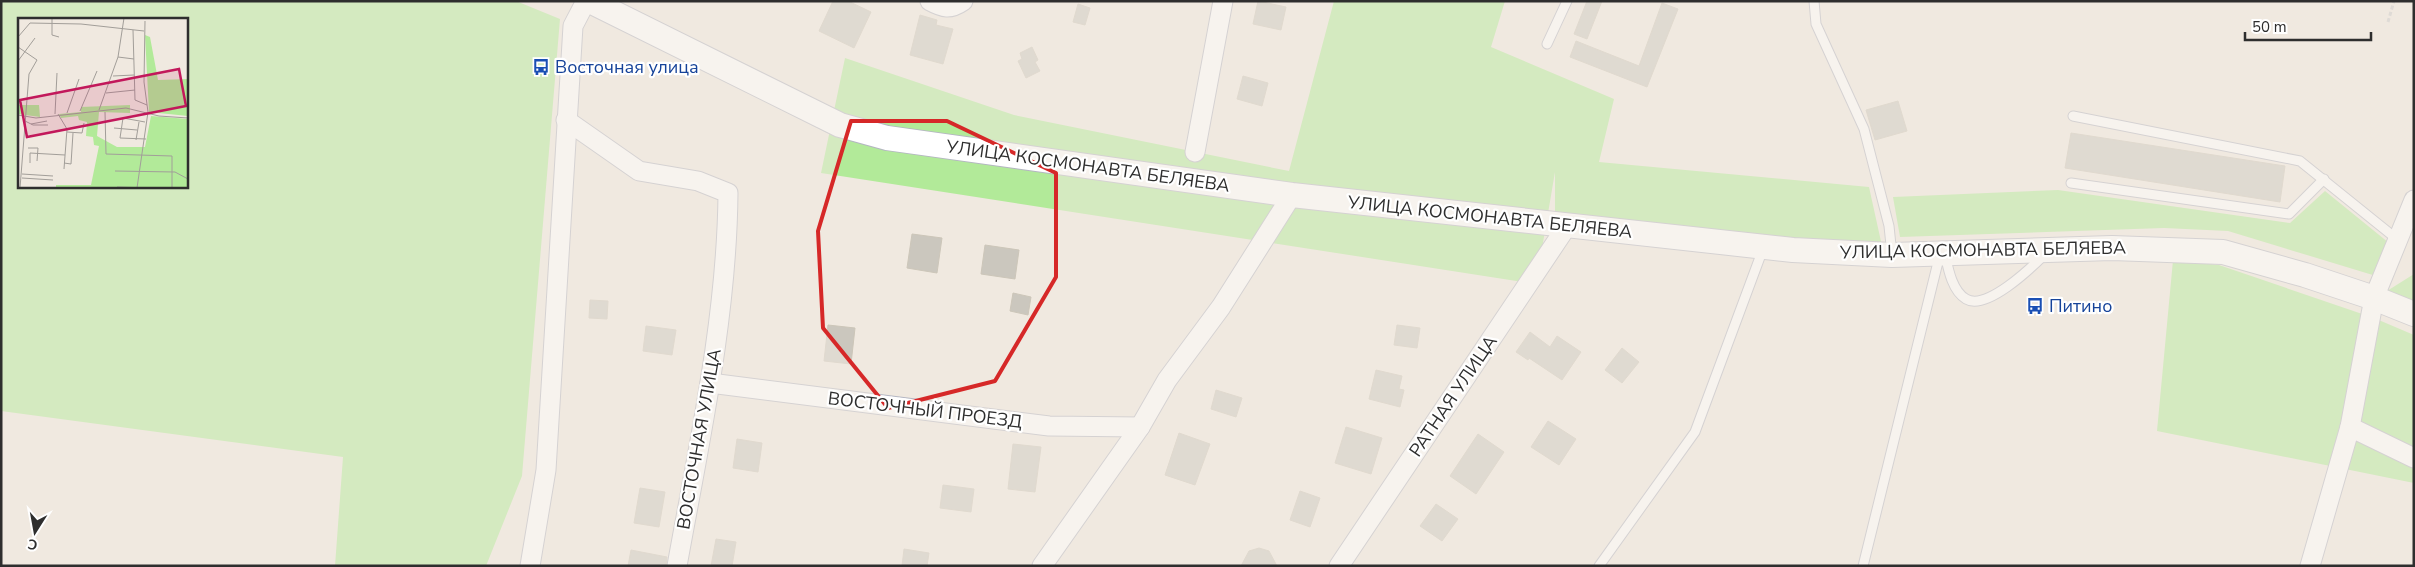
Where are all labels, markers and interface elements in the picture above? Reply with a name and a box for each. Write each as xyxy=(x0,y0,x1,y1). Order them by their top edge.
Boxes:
scale bar xyxy=(2245,10,2371,42)
text: 50 m xyxy=(2252,17,2287,37)
inset map xyxy=(18,18,188,188)
place label: Восточная улица xyxy=(555,55,699,79)
bus stop icon: Восточная улица xyxy=(531,57,551,77)
street label: УЛИЦА КОСМОНАВТА БЕЛЯЕВА xyxy=(944,134,1231,198)
street label: УЛИЦА КОСМОНАВТА БЕЛЯЕВА xyxy=(1346,190,1633,244)
street label: УЛИЦА КОСМОНАВТА БЕЛЯЕВА xyxy=(1839,236,2126,265)
place label: Питино xyxy=(2049,294,2112,318)
bus stop icon: Питино xyxy=(2025,296,2045,316)
street label: РАТНАЯ УЛИЦА xyxy=(1403,331,1503,461)
street label: ВОСТОЧНАЯ УЛИЦА xyxy=(671,347,727,531)
street label: ВОСТОЧНЫЙ ПРОЕЗД xyxy=(826,386,1024,434)
north arrow xyxy=(10,507,60,557)
text: С xyxy=(26,534,39,555)

